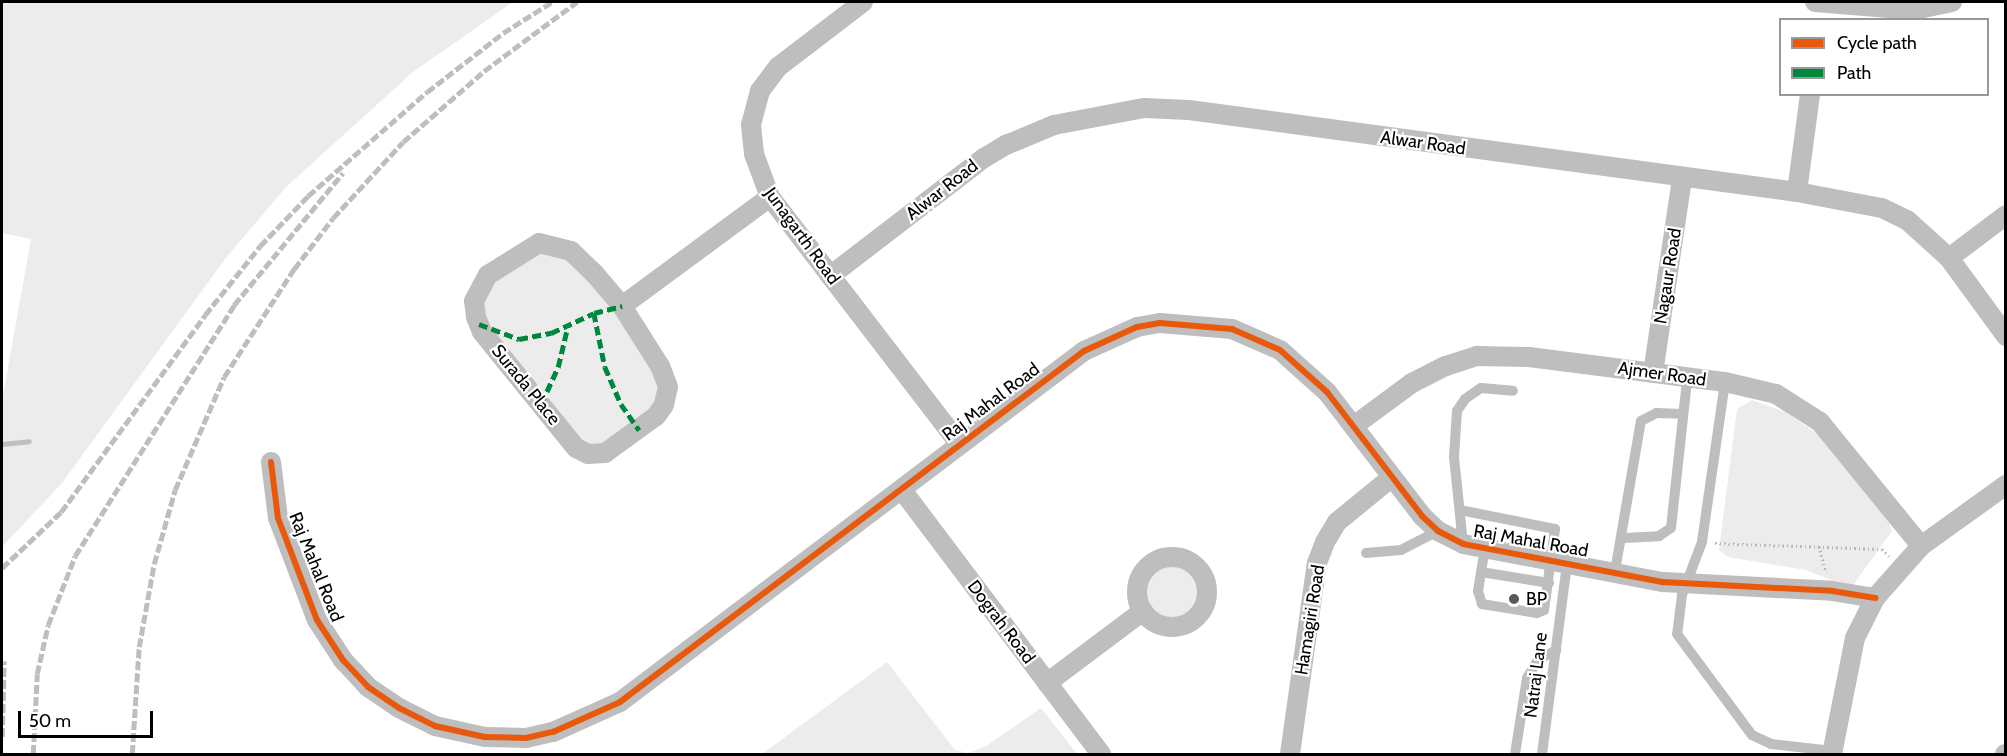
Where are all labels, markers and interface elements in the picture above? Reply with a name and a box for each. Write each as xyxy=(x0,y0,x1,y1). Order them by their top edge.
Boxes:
legend xyxy=(1779,18,1989,96)
text: Cycle path xyxy=(1837,32,1917,54)
text: Path xyxy=(1837,62,1871,84)
street label: Alwar Road xyxy=(1379,126,1467,160)
street label: Alwar Road xyxy=(902,155,982,225)
street label: Junagarth Road xyxy=(760,183,844,289)
street label: Nagaur Road xyxy=(1650,226,1686,326)
street label: Surada Place xyxy=(487,340,565,430)
street label: Ajmer Road xyxy=(1617,357,1707,391)
street label: Raj Mahal Road xyxy=(938,358,1044,446)
street label: Raj Mahal Road xyxy=(284,509,348,625)
street label: Raj Mahal Road xyxy=(1472,520,1590,562)
street label: Hamagiri Road xyxy=(1291,563,1329,677)
street label: Dograh Road xyxy=(963,576,1039,668)
place label: BP xyxy=(1526,588,1547,610)
marker: BP xyxy=(1507,592,1521,606)
street label: Natraj Lane xyxy=(1520,631,1552,719)
scale bar xyxy=(21,699,156,737)
text: 50 m xyxy=(29,710,71,732)

